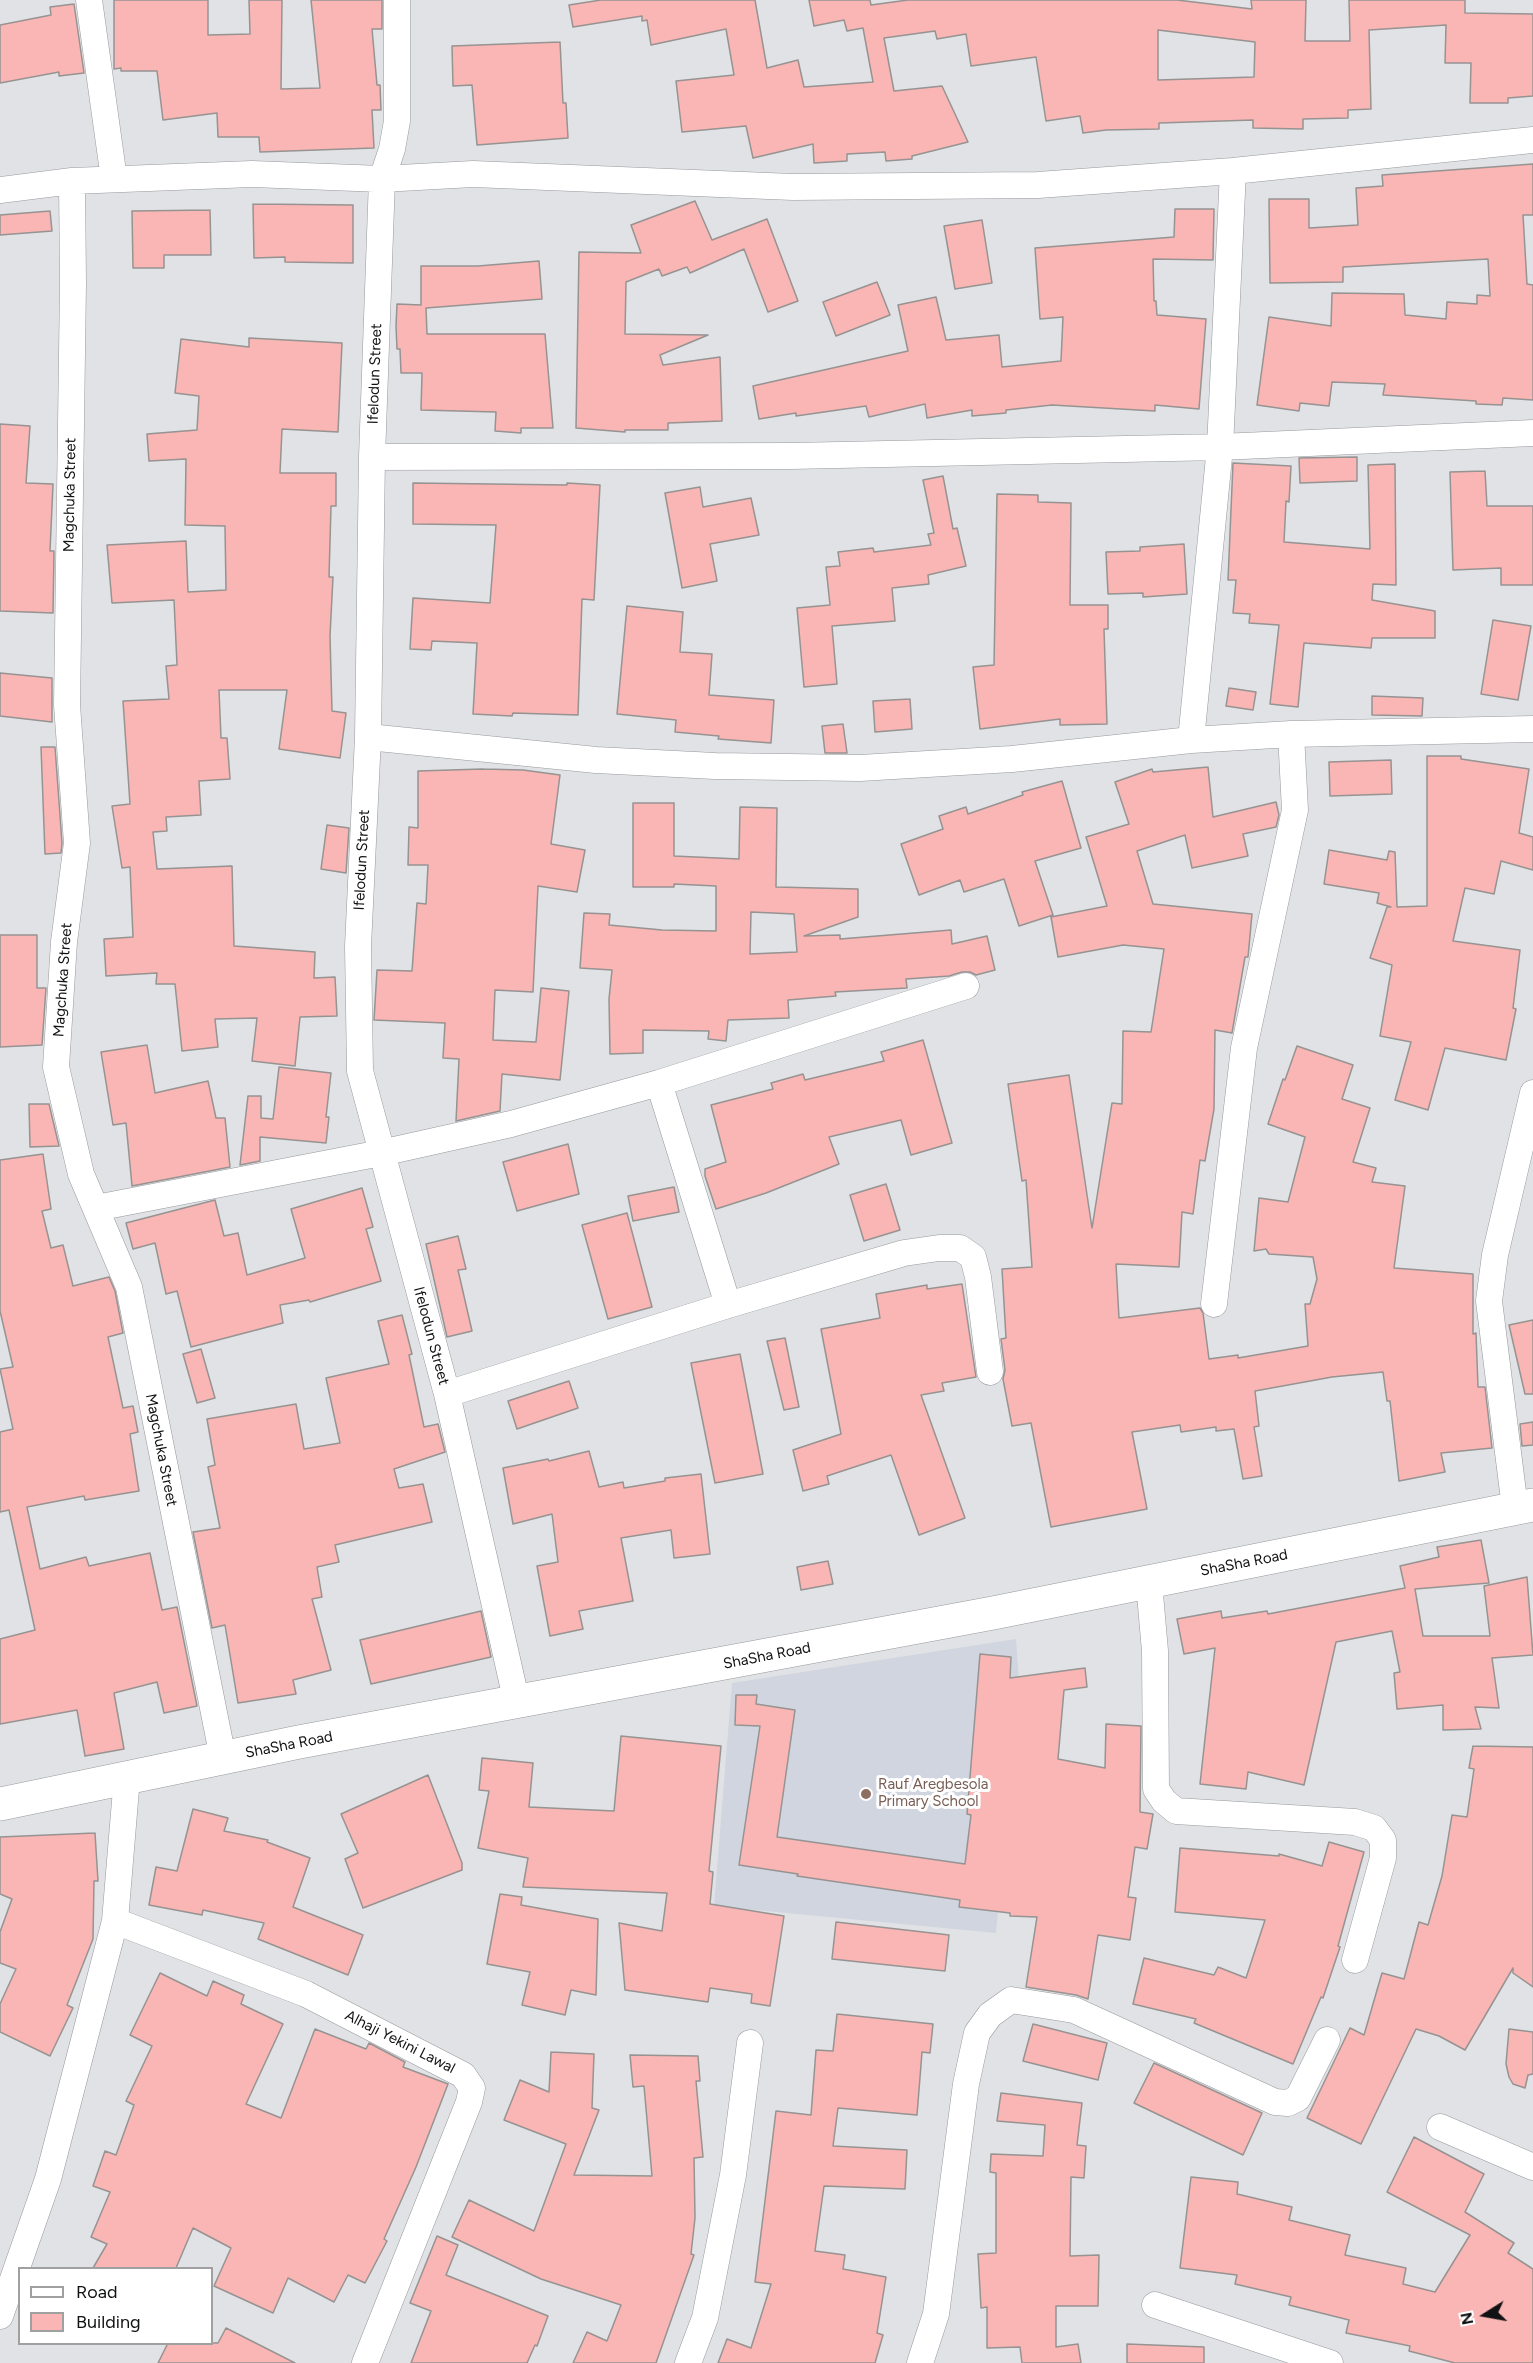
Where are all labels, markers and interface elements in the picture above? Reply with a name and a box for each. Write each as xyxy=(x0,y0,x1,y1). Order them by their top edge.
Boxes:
street label: Ifelodun Street xyxy=(364,323,386,425)
street label: Magchuka Street xyxy=(60,438,80,552)
street label: Ifelodun Street xyxy=(350,809,374,911)
street label: Magchuka Street xyxy=(50,922,76,1038)
street label: Ifelodun Street xyxy=(409,1285,453,1387)
street label: Magchuka Street xyxy=(141,1392,181,1508)
street label: ShaSha Road xyxy=(1199,1546,1289,1580)
street label: ShaSha Road xyxy=(722,1639,812,1673)
street label: ShaSha Road xyxy=(244,1728,334,1762)
place label: Rauf Aregbesola Primary School xyxy=(878,1776,988,1811)
marker: Rauf Aregbesola Primary School xyxy=(859,1787,873,1801)
street label: Alhaji Yekini Lawal xyxy=(342,2006,458,2078)
legend xyxy=(18,2267,213,2345)
text: Road xyxy=(76,2281,117,2303)
north arrow xyxy=(1455,2285,1515,2345)
text: Building xyxy=(76,2311,141,2333)
text: N xyxy=(1456,2311,1477,2326)

